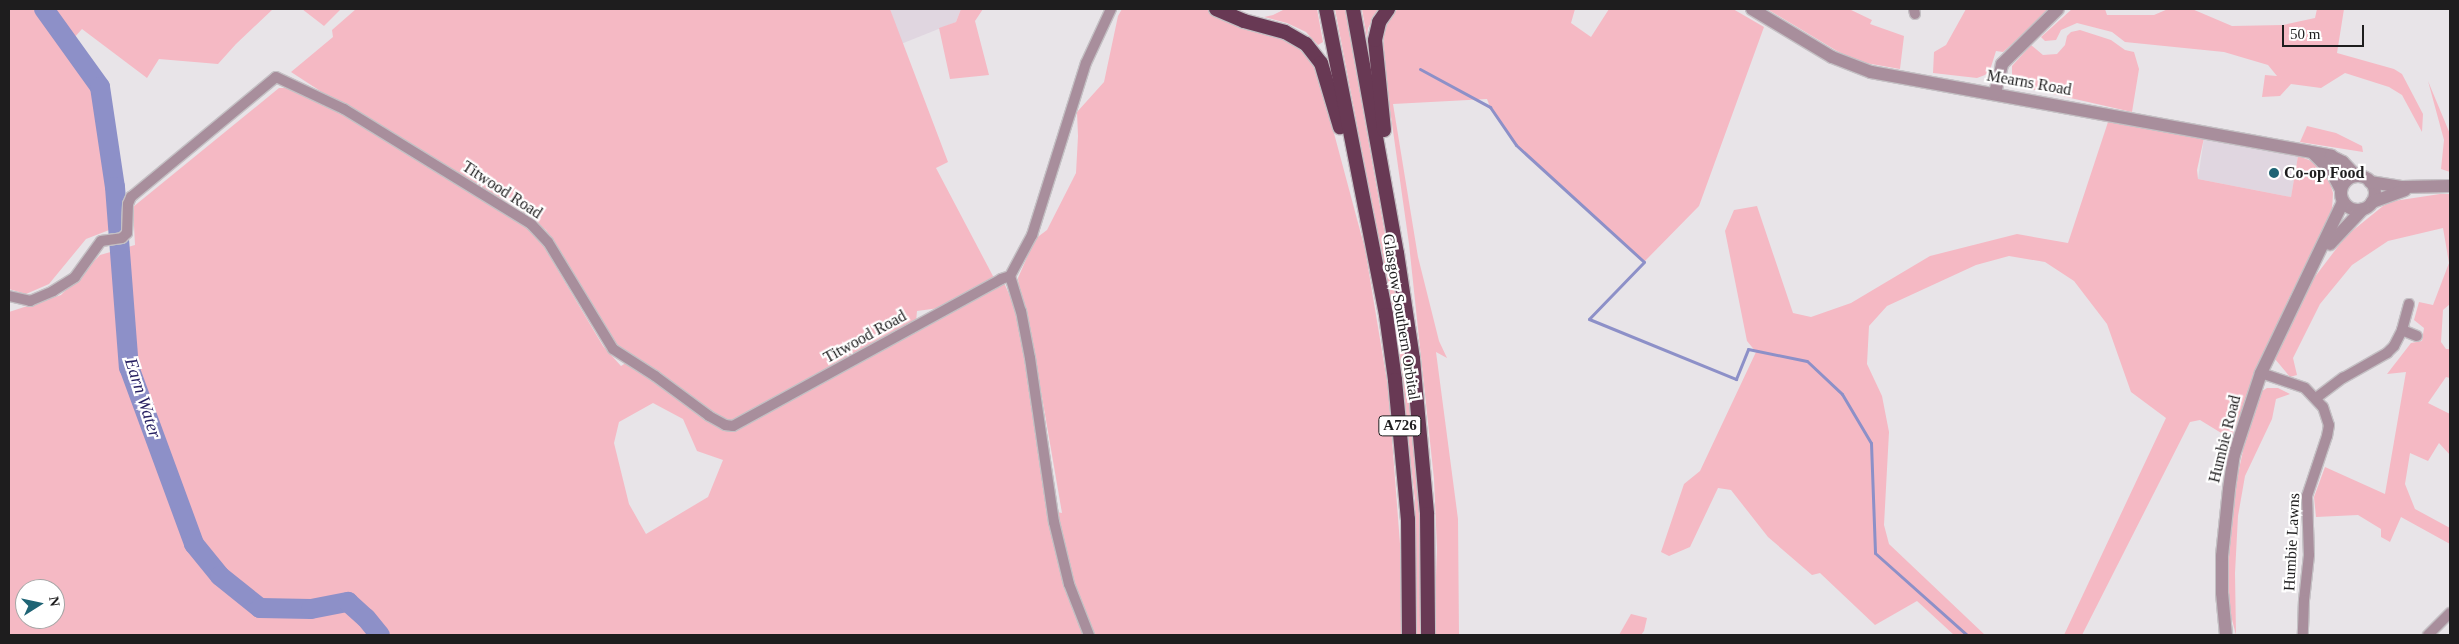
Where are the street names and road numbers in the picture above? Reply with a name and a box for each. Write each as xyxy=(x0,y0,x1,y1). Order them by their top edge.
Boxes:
street label: Mearns Road xyxy=(1985,66,2073,100)
street label: Titwood Road xyxy=(458,157,546,223)
street label: Glasgow Southern Orbital xyxy=(1378,233,1424,401)
street label: Titwood Road xyxy=(820,306,910,368)
street label: Humbie Road xyxy=(2205,393,2245,485)
road number: A726 xyxy=(1378,414,1422,438)
street label: Humbie Lawns xyxy=(2280,492,2304,592)

